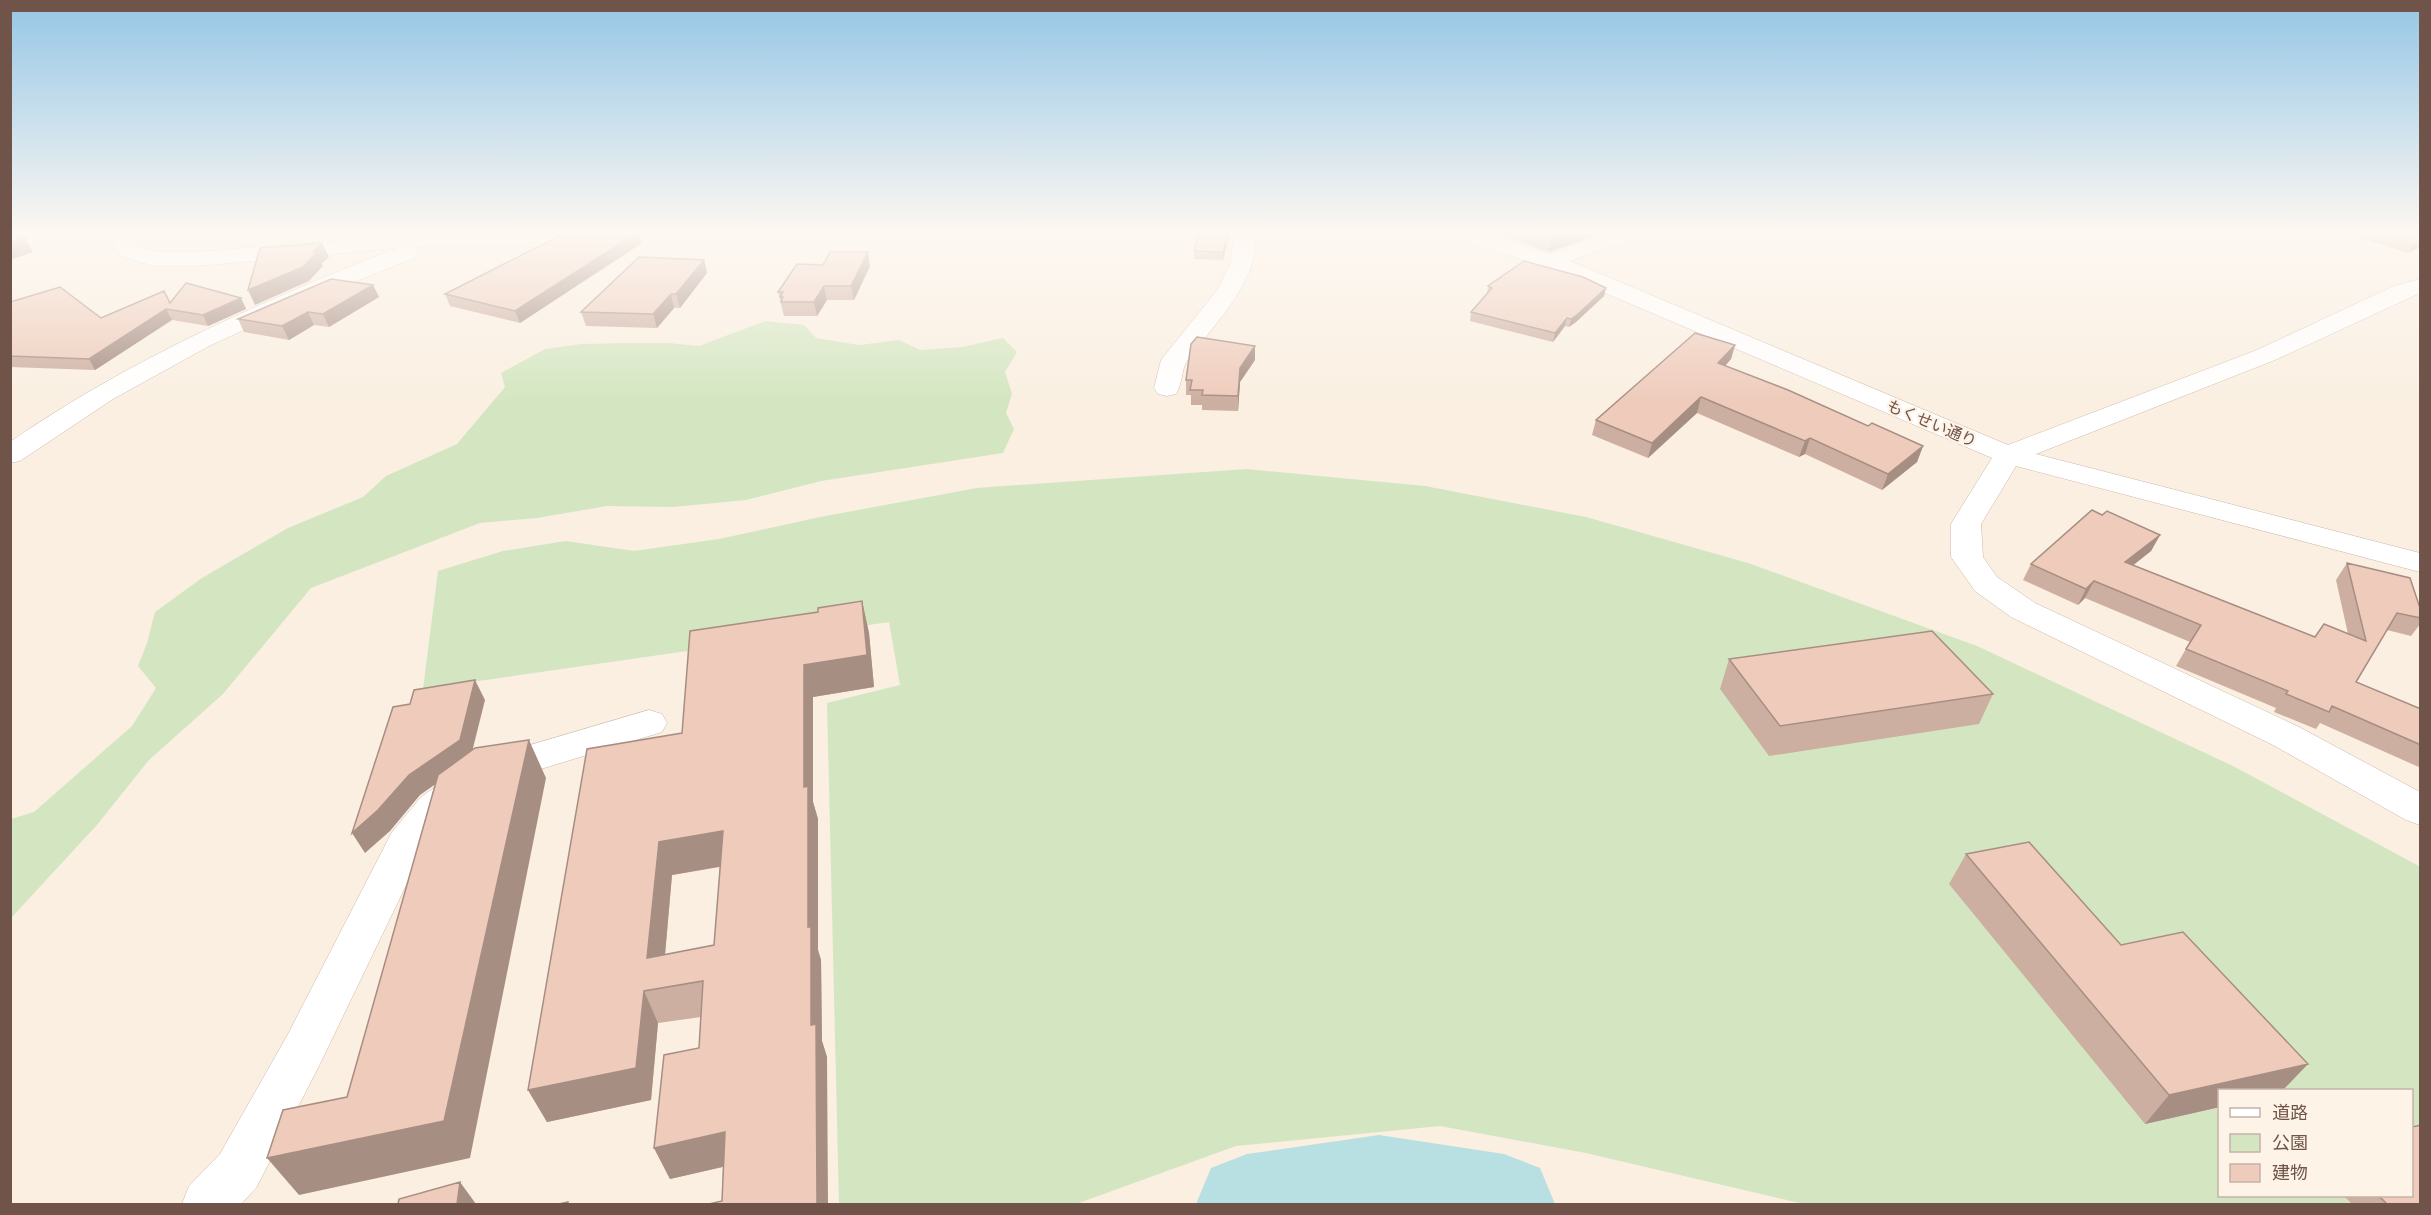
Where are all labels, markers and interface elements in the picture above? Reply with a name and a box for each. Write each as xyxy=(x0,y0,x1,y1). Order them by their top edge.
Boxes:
street label: もくせい通り xyxy=(1884,397,1979,450)
legend xyxy=(2218,1089,2413,1197)
text: 道路 xyxy=(2272,1103,2308,1123)
text: 公園 xyxy=(2272,1133,2308,1153)
text: 建物 xyxy=(2272,1163,2308,1183)

